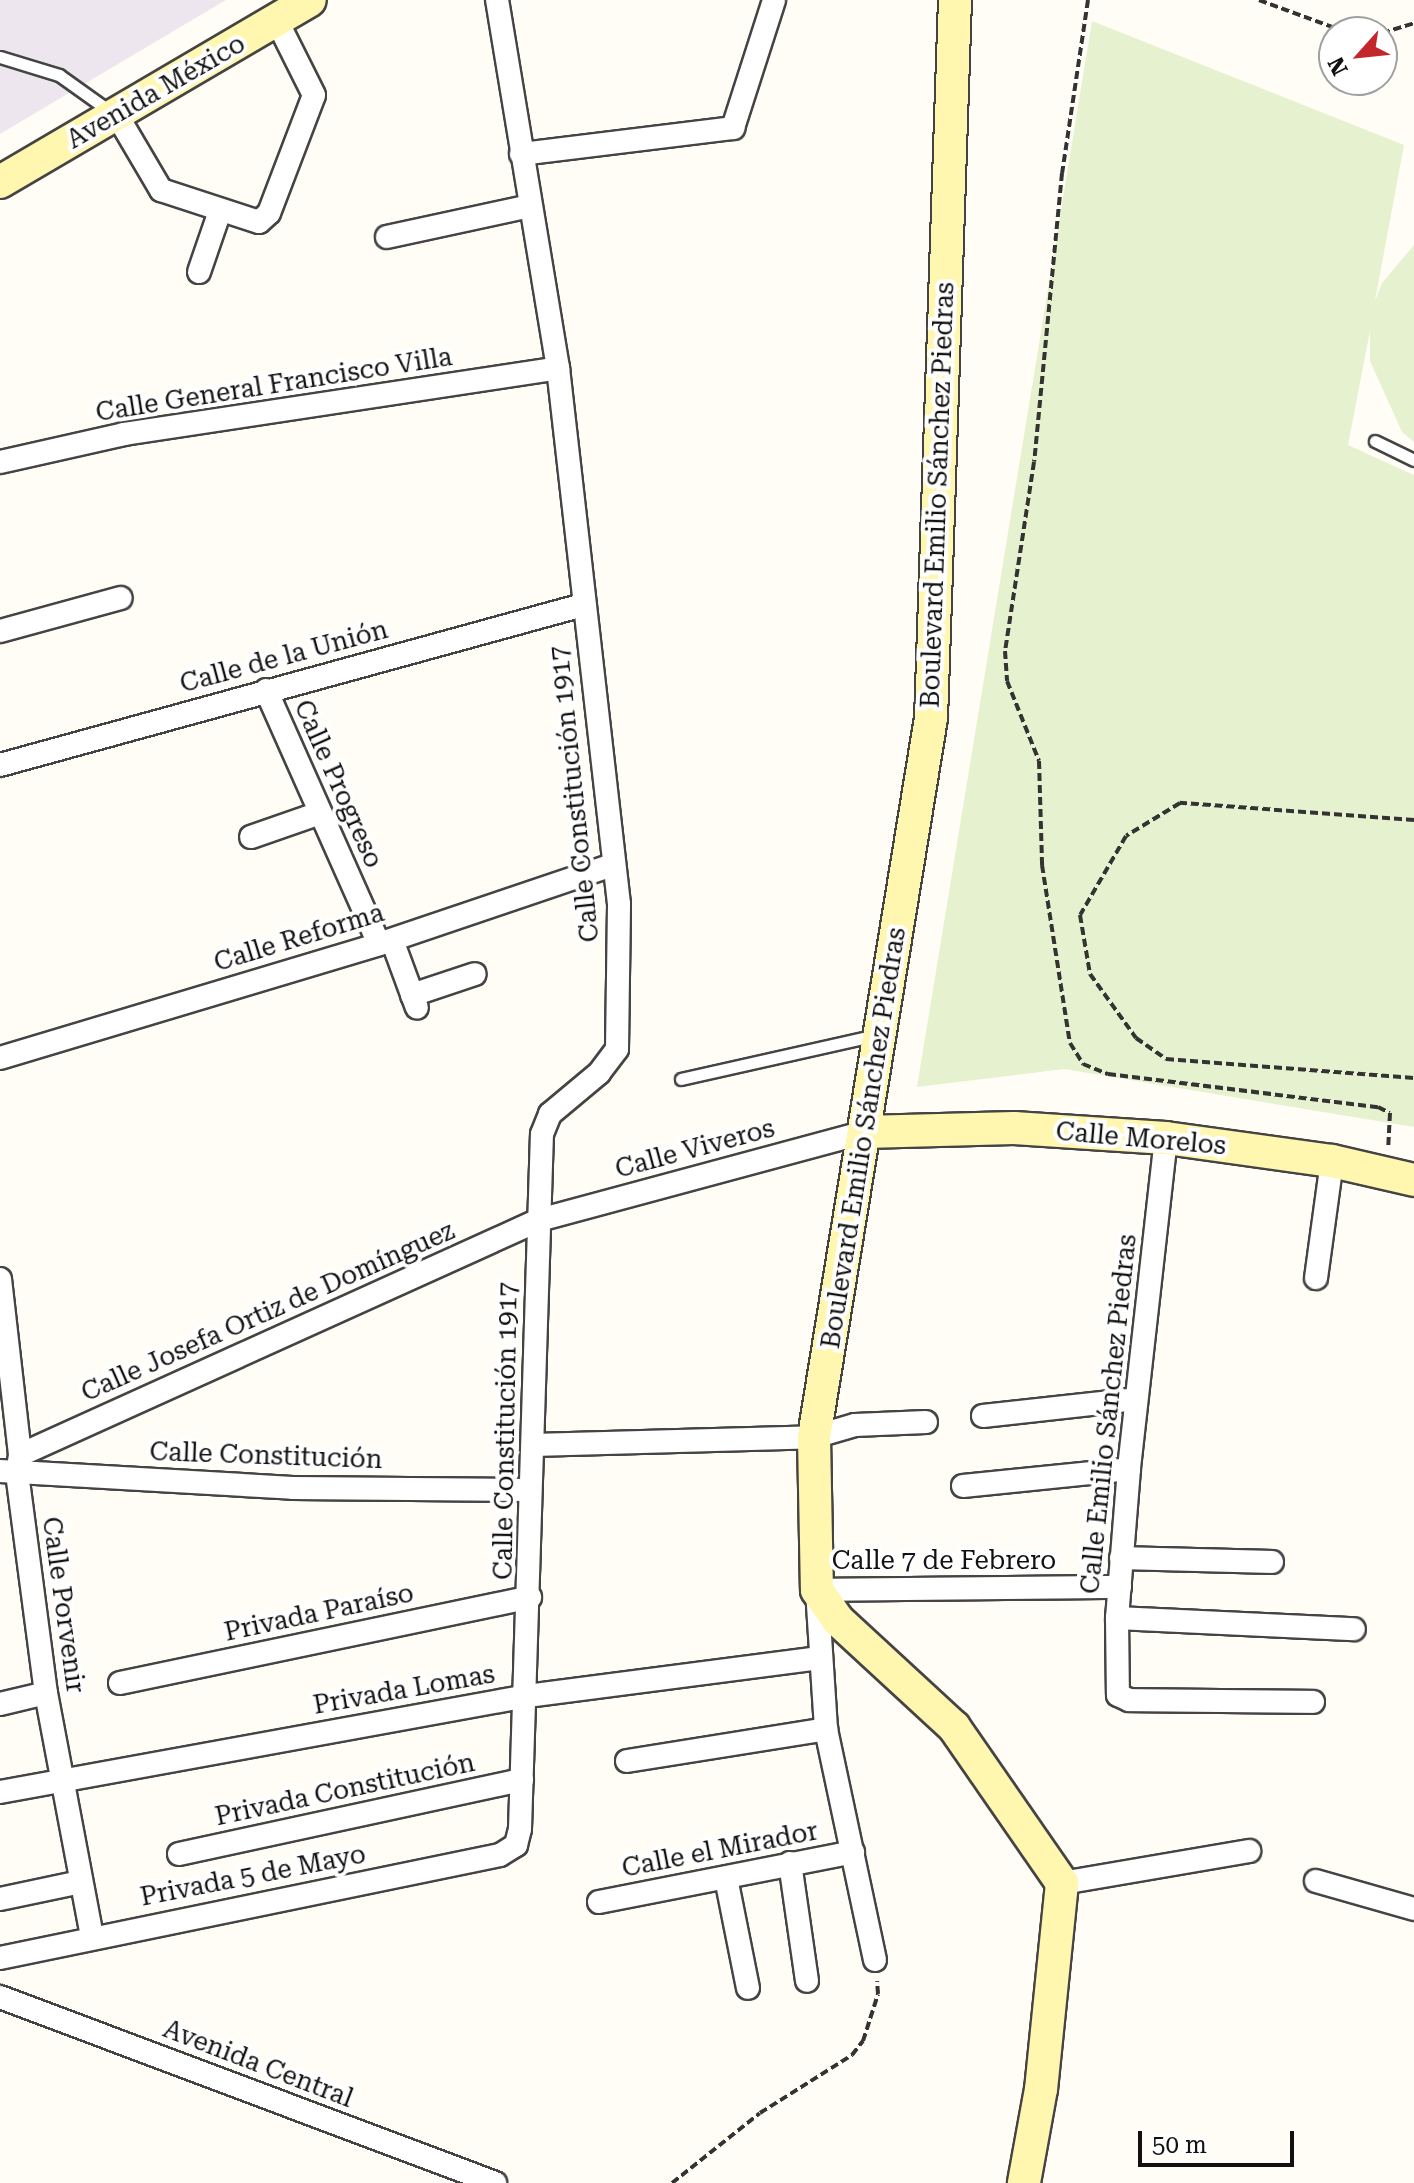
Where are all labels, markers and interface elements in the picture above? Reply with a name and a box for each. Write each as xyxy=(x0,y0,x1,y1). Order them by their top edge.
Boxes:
north arrow xyxy=(1318,16,1398,96)
street label: Avenida México xyxy=(61,28,251,156)
text: N xyxy=(1323,53,1353,79)
street label: Boulevard Emilio Sánchez Piedras xyxy=(915,282,961,708)
street label: Calle General Francisco Villa xyxy=(94,341,454,429)
street label: Calle de la Unión xyxy=(177,614,391,700)
street label: Calle Constitución 1917 xyxy=(544,644,606,944)
street label: Calle Progreso xyxy=(287,695,389,873)
street label: Calle Reforma xyxy=(210,897,388,979)
street label: Boulevard Emilio Sánchez Piedras xyxy=(815,925,913,1351)
street label: Calle Viveros xyxy=(612,1113,778,1185)
street label: Calle Morelos xyxy=(1055,1116,1227,1162)
street label: Calle Josefa Ortiz de Domínguez xyxy=(77,1215,459,1409)
street label: Calle Emilio Sánchez Piedras xyxy=(1075,1233,1143,1595)
street label: Calle Constitución 1917 xyxy=(488,1282,524,1580)
street label: Calle Constitución xyxy=(149,1436,383,1476)
street label: Calle Porvenir xyxy=(35,1515,91,1695)
street label: Calle 7 de Febrero xyxy=(832,1545,1056,1577)
street label: Privada Paraíso xyxy=(222,1578,416,1648)
street label: Privada Lomas xyxy=(311,1659,497,1721)
street label: Privada Constitución xyxy=(212,1747,478,1833)
street label: Calle el Mirador xyxy=(619,1816,821,1884)
street label: Privada 5 de Mayo xyxy=(138,1839,368,1913)
street label: Avenida Central xyxy=(159,2013,357,2115)
scale bar xyxy=(1142,2115,1298,2165)
text: 50 m xyxy=(1152,2131,1207,2159)

